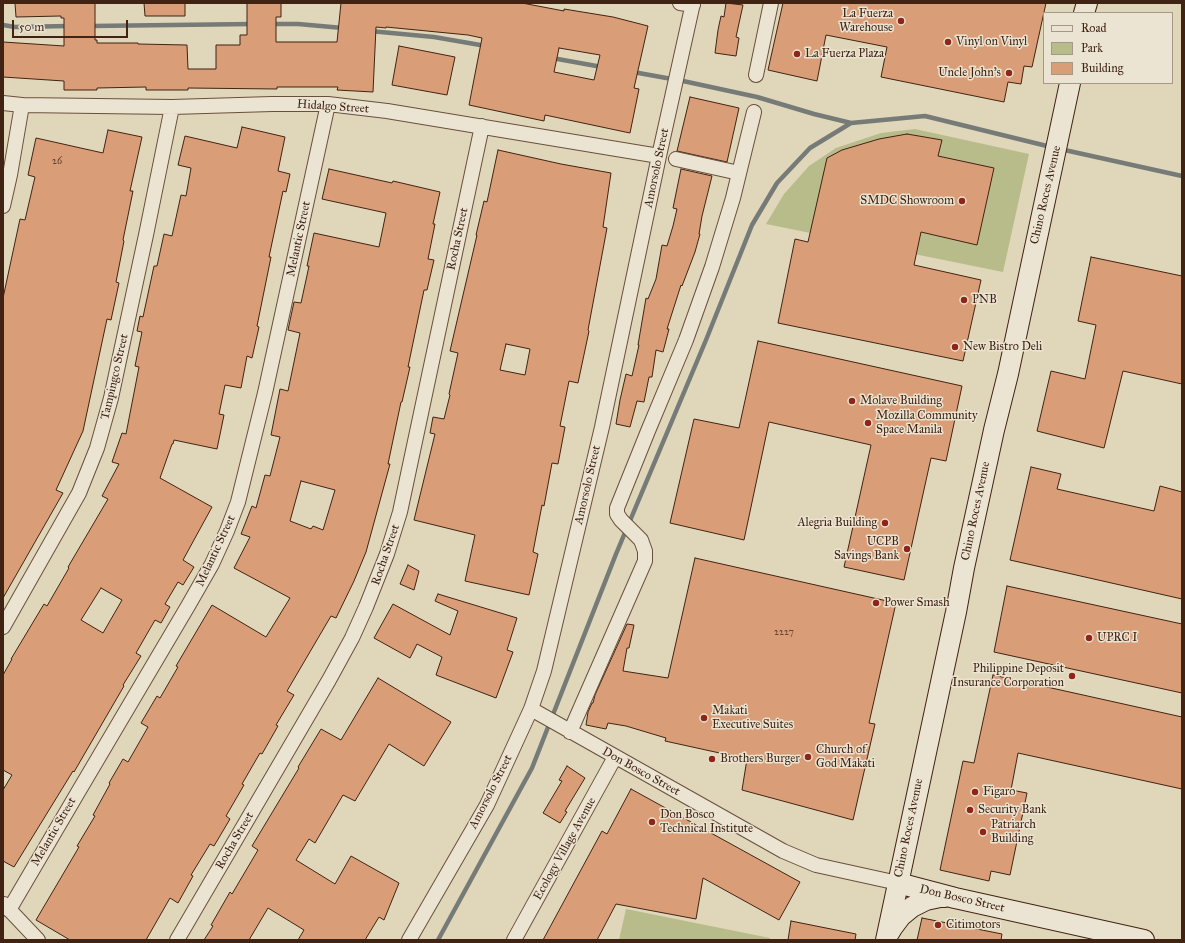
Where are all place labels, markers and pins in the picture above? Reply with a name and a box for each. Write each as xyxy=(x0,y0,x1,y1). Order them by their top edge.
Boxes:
place label: La Fuerza Warehouse xyxy=(839,7,893,35)
marker: La Fuerza Warehouse xyxy=(896,16,906,26)
place label: Vinyl on Vinyl xyxy=(956,35,1027,49)
marker: Vinyl on Vinyl xyxy=(943,37,953,47)
place label: La Fuerza Plaza xyxy=(805,47,884,61)
marker: La Fuerza Plaza xyxy=(792,49,802,59)
place label: Uncle John's xyxy=(938,66,1001,80)
marker: Uncle John's xyxy=(1004,68,1014,78)
place label: SMDC Showroom xyxy=(860,194,954,208)
marker: SMDC Showroom xyxy=(957,196,967,206)
place label: PNB xyxy=(972,293,997,307)
marker: PNB xyxy=(959,295,969,305)
place label: New Bistro Deli xyxy=(963,340,1042,354)
marker: New Bistro Deli xyxy=(950,342,960,352)
place label: Molave Building xyxy=(860,394,942,408)
marker: Molave Building xyxy=(847,396,857,406)
place label: Mozilla Community Space Manila xyxy=(876,409,978,437)
marker: Mozilla Community Space Manila xyxy=(863,418,873,428)
place label: Alegria Building xyxy=(797,516,877,530)
marker: Alegria Building xyxy=(880,518,890,528)
place label: UCPB Savings Bank xyxy=(834,535,899,563)
marker: UCPB Savings Bank xyxy=(902,544,912,554)
place label: Power Smash xyxy=(884,596,950,610)
marker: Power Smash xyxy=(871,598,881,608)
place label: UPRC I xyxy=(1097,631,1137,645)
marker: UPRC I xyxy=(1084,633,1094,643)
place label: Philippine Deposit Insurance Corporation xyxy=(952,662,1064,690)
marker: Philippine Deposit Insurance Corporation xyxy=(1067,671,1077,681)
place label: Makati Executive Suites xyxy=(712,704,793,732)
marker: Makati Executive Suites xyxy=(699,713,709,723)
place label: Church of God Makati xyxy=(816,743,875,771)
place label: Brothers Burger xyxy=(720,752,800,766)
marker: Church of God Makati xyxy=(803,752,813,762)
marker: Brothers Burger xyxy=(707,754,717,764)
place label: Figaro xyxy=(983,785,1015,799)
marker: Figaro xyxy=(970,787,980,797)
place label: Security Bank xyxy=(978,803,1047,817)
marker: Security Bank xyxy=(965,805,975,815)
place label: Don Bosco Technical Institute xyxy=(660,808,753,836)
marker: Don Bosco Technical Institute xyxy=(647,817,657,827)
place label: Patriarch Building xyxy=(991,818,1036,846)
marker: Patriarch Building xyxy=(978,827,988,837)
place label: Citimotors xyxy=(946,918,1000,932)
marker: Citimotors xyxy=(933,920,943,930)

